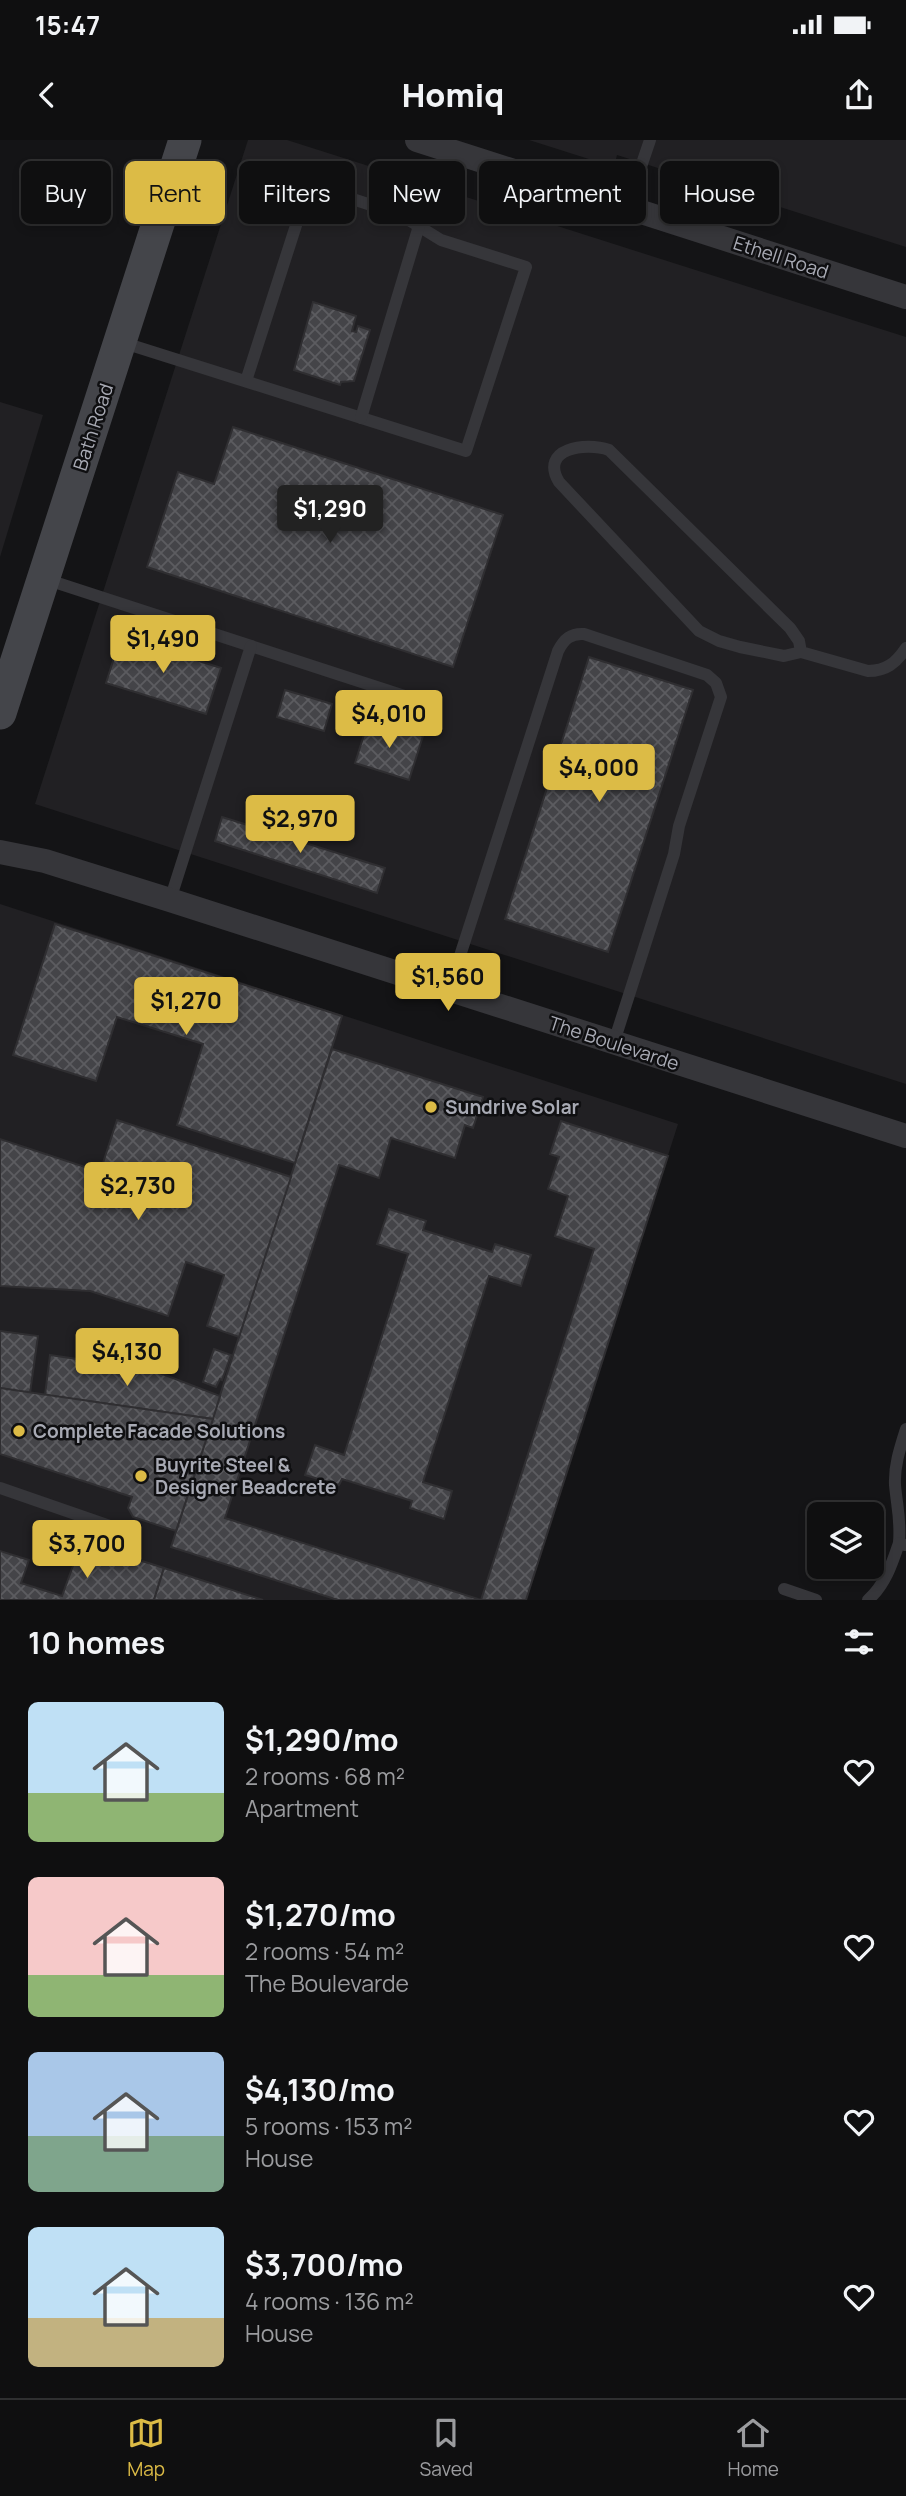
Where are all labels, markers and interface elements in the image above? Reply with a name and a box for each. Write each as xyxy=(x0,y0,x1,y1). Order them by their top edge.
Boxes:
text: 15:47 xyxy=(35,7,100,43)
text: Homiq xyxy=(402,73,504,117)
icon: back xyxy=(28,76,66,114)
icon: share xyxy=(840,76,878,114)
chip: Buy xyxy=(21,161,111,224)
chip: Rent xyxy=(125,161,225,224)
chip: Filters xyxy=(239,161,355,224)
chip: New xyxy=(369,161,465,224)
chip: Apartment xyxy=(479,161,646,224)
chip: House xyxy=(660,161,779,224)
street label: Ethell Road xyxy=(730,229,832,285)
street label: Bath Road xyxy=(67,380,119,474)
pin: $1,290 xyxy=(273,486,387,545)
text: $1,290 xyxy=(293,492,367,524)
pin: $1,490 xyxy=(106,616,220,675)
text: $1,490 xyxy=(126,622,200,654)
pin: $4,010 xyxy=(332,690,446,750)
text: $4,010 xyxy=(351,697,427,729)
pin: $4,000 xyxy=(542,744,656,804)
text: $4,000 xyxy=(559,751,639,783)
pin: $2,970 xyxy=(243,796,357,855)
text: $2,970 xyxy=(262,802,338,834)
pin: $1,560 xyxy=(391,954,505,1013)
text: $1,560 xyxy=(411,960,485,992)
pin: $1,270 xyxy=(129,978,243,1037)
text: $1,270 xyxy=(150,984,222,1016)
street label: The Boulevarde xyxy=(546,1010,682,1076)
place label: Sundrive Solar xyxy=(445,1094,580,1120)
marker: Sundrive Solar xyxy=(423,1099,439,1115)
pin: $2,730 xyxy=(81,1163,195,1222)
text: $2,730 xyxy=(100,1169,176,1201)
pin: $4,130 xyxy=(70,1328,184,1388)
text: $4,130 xyxy=(92,1335,162,1367)
place label: Complete Facade Solutions xyxy=(33,1418,285,1444)
marker: Complete Facade Solutions xyxy=(11,1423,27,1439)
place label: Buyrite Steel & Designer Beadcrete xyxy=(155,1452,336,1500)
marker: Buyrite Steel & Designer Beadcrete xyxy=(133,1468,149,1484)
map controls xyxy=(807,1502,884,1579)
button: layers xyxy=(807,1502,884,1579)
pin: $3,700 xyxy=(30,1520,144,1580)
text: $3,700 xyxy=(48,1527,126,1559)
text: 10 homes xyxy=(28,1622,165,1663)
icon: filters xyxy=(840,1623,878,1661)
text: $1,290/mo xyxy=(245,1719,399,1760)
icon: home xyxy=(84,1730,168,1814)
icon: heart xyxy=(840,1753,878,1791)
text: 2 rooms · 68 m² xyxy=(245,1760,405,1792)
text: Apartment xyxy=(245,1792,359,1824)
text: $1,270/mo xyxy=(245,1894,396,1935)
icon: home xyxy=(84,1905,168,1989)
icon: heart xyxy=(840,1928,878,1966)
text: 2 rooms · 54 m² xyxy=(245,1935,404,1967)
text: The Boulevarde xyxy=(245,1967,409,1999)
text: $4,130/mo xyxy=(245,2069,395,2110)
icon: home xyxy=(84,2080,168,2164)
icon: heart xyxy=(840,2103,878,2141)
text: 5 rooms · 153 m² xyxy=(245,2110,412,2142)
text: House xyxy=(245,2142,314,2174)
text: $3,700/mo xyxy=(245,2244,403,2285)
icon: home xyxy=(84,2255,168,2339)
icon: heart xyxy=(840,2278,878,2316)
text: 4 rooms · 136 m² xyxy=(245,2285,414,2317)
text: House xyxy=(245,2317,314,2349)
tab: Map xyxy=(127,2414,165,2482)
tab: Saved xyxy=(420,2414,473,2482)
tab: Home xyxy=(727,2414,779,2482)

